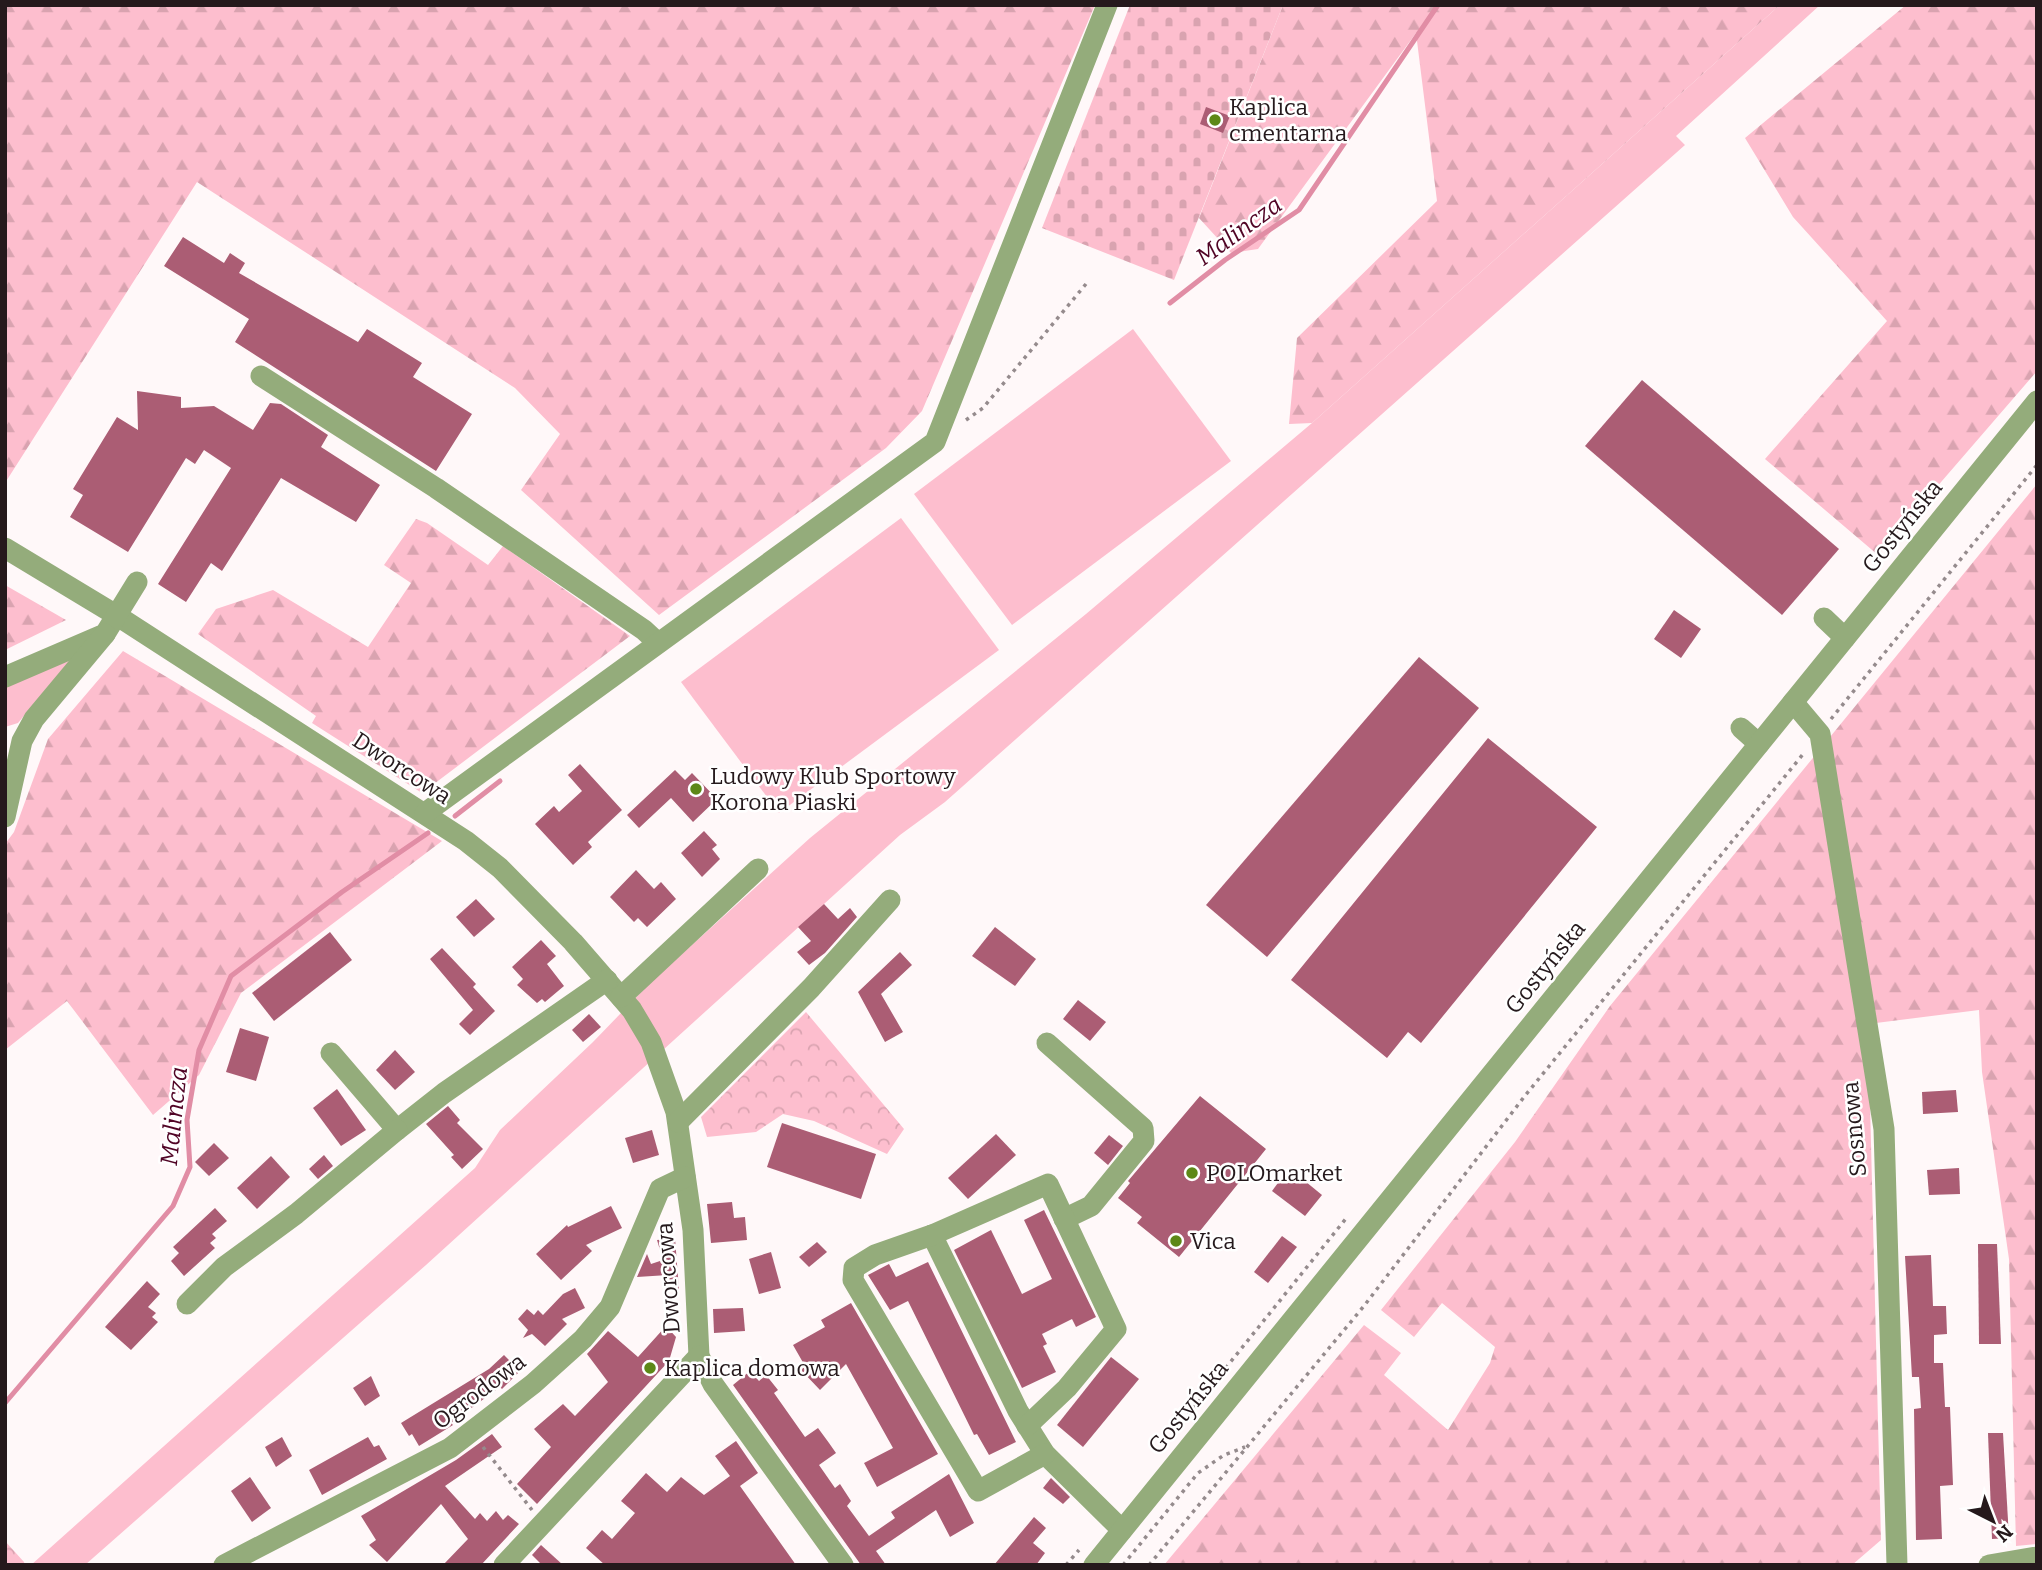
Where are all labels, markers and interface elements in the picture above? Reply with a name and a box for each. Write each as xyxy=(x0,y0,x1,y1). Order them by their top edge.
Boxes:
place label: Kaplica cmentarna xyxy=(1229,93,1348,147)
marker: Kaplica cmentarna xyxy=(1207,112,1223,128)
water label: Malincza xyxy=(1191,191,1287,271)
street label: Gostyńska xyxy=(1856,473,1948,578)
street label: Dworcowa xyxy=(348,726,457,810)
place label: Ludowy Klub Sportowy Korona Piaski xyxy=(710,762,957,816)
marker: Ludowy Klub Sportowy Korona Piaski xyxy=(688,781,704,797)
street label: Gostyńska xyxy=(1499,914,1591,1019)
water label: Malincza xyxy=(155,1065,193,1167)
street label: Sosnowa xyxy=(1836,1080,1872,1178)
place label: POLOmarket xyxy=(1206,1159,1343,1187)
marker: POLOmarket xyxy=(1184,1165,1200,1181)
street label: Dworcowa xyxy=(650,1221,686,1335)
place label: Vica xyxy=(1190,1227,1236,1255)
marker: Vica xyxy=(1168,1233,1184,1249)
street label: Ogrodowa xyxy=(427,1347,531,1435)
place label: Kaplica domowa xyxy=(664,1354,840,1382)
street label: Gostyńska xyxy=(1142,1354,1234,1459)
marker: Kaplica domowa xyxy=(642,1360,658,1376)
north arrow xyxy=(1958,1486,2028,1556)
text: N xyxy=(1991,1520,2017,1547)

